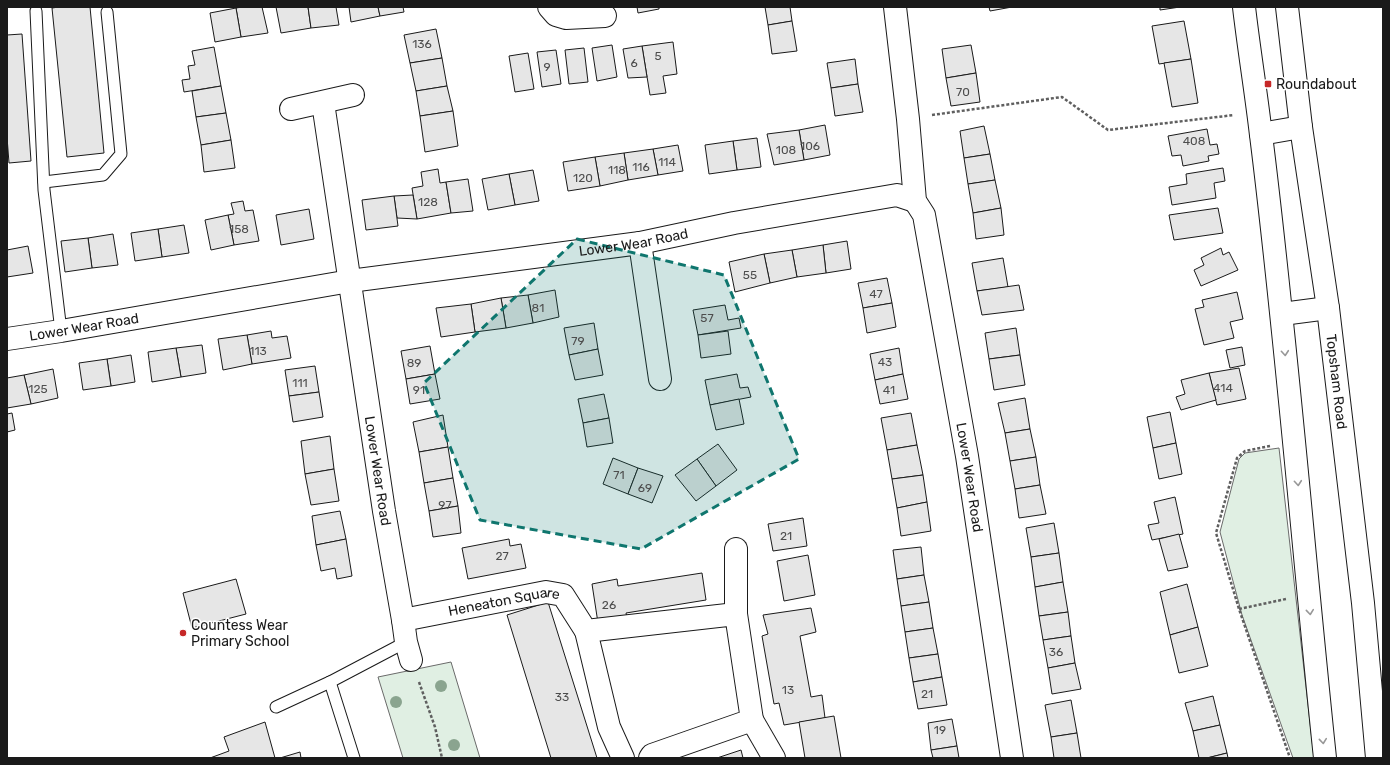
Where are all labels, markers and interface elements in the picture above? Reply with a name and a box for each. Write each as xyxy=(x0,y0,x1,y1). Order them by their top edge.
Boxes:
house number: 136 xyxy=(412,37,432,51)
house number: 5 xyxy=(654,49,662,63)
house number: 6 xyxy=(630,56,638,70)
house number: 9 xyxy=(543,60,551,74)
place label: Roundabout xyxy=(1276,76,1357,93)
marker: Roundabout xyxy=(1263,79,1273,89)
house number: 70 xyxy=(956,85,970,99)
house number: 408 xyxy=(1183,134,1205,148)
house number: 106 xyxy=(800,139,820,153)
house number: 108 xyxy=(776,143,796,157)
house number: 114 xyxy=(658,155,676,169)
house number: 116 xyxy=(632,160,650,174)
house number: 118 xyxy=(608,163,626,177)
house number: 120 xyxy=(573,171,593,185)
house number: 128 xyxy=(418,195,438,209)
house number: 158 xyxy=(229,222,249,236)
street label: Lower Wear Road xyxy=(578,225,690,260)
house number: 55 xyxy=(743,268,757,282)
house number: 47 xyxy=(869,287,883,301)
house number: 81 xyxy=(532,301,544,315)
street label: Lower Wear Road xyxy=(28,310,140,345)
house number: 57 xyxy=(700,311,714,325)
street label: Topsham Road xyxy=(1322,333,1350,430)
house number: 79 xyxy=(571,334,585,348)
house number: 113 xyxy=(249,344,267,358)
one-way arrow xyxy=(1281,350,1290,356)
house number: 43 xyxy=(878,355,892,369)
house number: 89 xyxy=(407,356,421,370)
house number: 111 xyxy=(292,376,308,390)
house number: 414 xyxy=(1213,381,1233,395)
house number: 125 xyxy=(28,382,48,396)
house number: 91 xyxy=(413,383,425,397)
house number: 41 xyxy=(883,383,895,397)
street label: Lower Wear Road xyxy=(361,415,394,527)
street label: Lower Wear Road xyxy=(952,421,986,533)
house number: 71 xyxy=(613,468,625,482)
one-way arrow xyxy=(1293,480,1302,486)
house number: 69 xyxy=(638,481,652,495)
house number: 97 xyxy=(438,498,452,512)
house number: 21 xyxy=(780,529,792,543)
house number: 27 xyxy=(495,549,509,563)
street label: Heneaton Square xyxy=(447,584,561,620)
house number: 26 xyxy=(602,598,616,612)
one-way arrow xyxy=(1305,609,1314,615)
place label: Countess Wear Primary School xyxy=(191,617,289,650)
marker: Countess Wear Primary School xyxy=(178,628,188,638)
house number: 36 xyxy=(1049,645,1063,659)
house number: 13 xyxy=(782,683,794,697)
house number: 21 xyxy=(921,687,933,701)
house number: 33 xyxy=(555,690,569,704)
house number: 19 xyxy=(934,723,946,737)
one-way arrow xyxy=(1318,738,1327,744)

